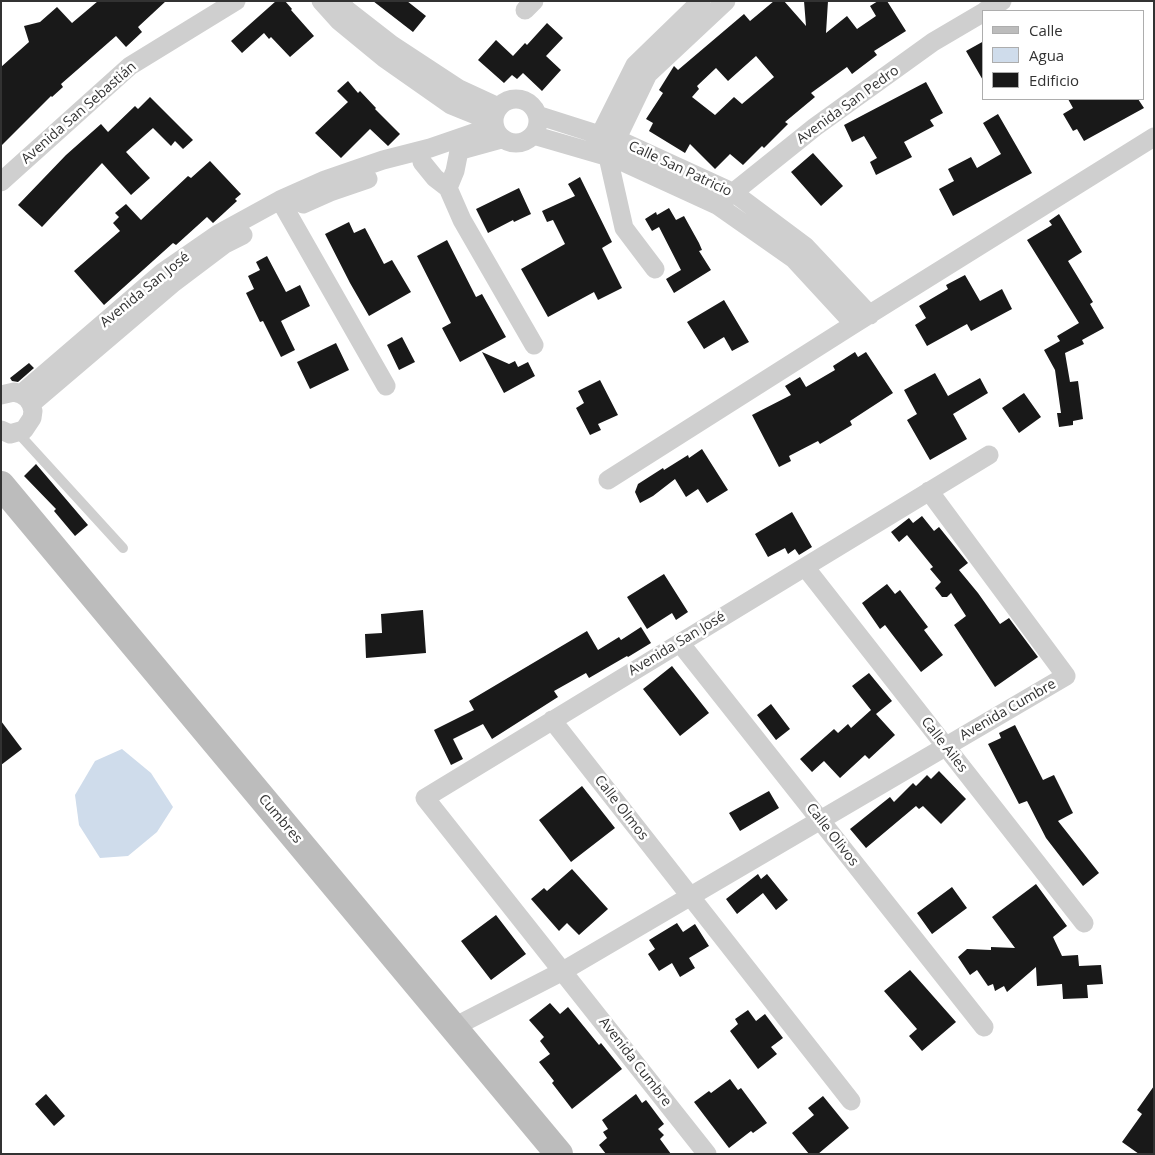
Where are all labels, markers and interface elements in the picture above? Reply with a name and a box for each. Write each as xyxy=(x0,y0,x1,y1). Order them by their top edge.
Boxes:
legend xyxy=(982,10,1145,100)
text: Calle xyxy=(1029,20,1063,40)
text: Agua xyxy=(1029,45,1064,65)
street label: Avenida San Sebastián xyxy=(18,58,140,168)
street label: Avenida San Pedro xyxy=(794,62,902,148)
text: Edificio xyxy=(1029,70,1079,90)
street label: Calle San Patricio xyxy=(626,138,734,200)
street label: Avenida San José xyxy=(97,249,193,331)
street label: Avenida San José xyxy=(625,608,729,680)
street label: Avenida Cumbre xyxy=(957,676,1059,744)
street label: Calle Ailes xyxy=(917,714,971,776)
street label: Calle Olmos xyxy=(590,772,652,844)
street label: Cumbres xyxy=(255,791,305,847)
street label: Calle Olivos xyxy=(802,800,862,870)
street label: Avenida Cumbre xyxy=(595,1014,675,1110)

